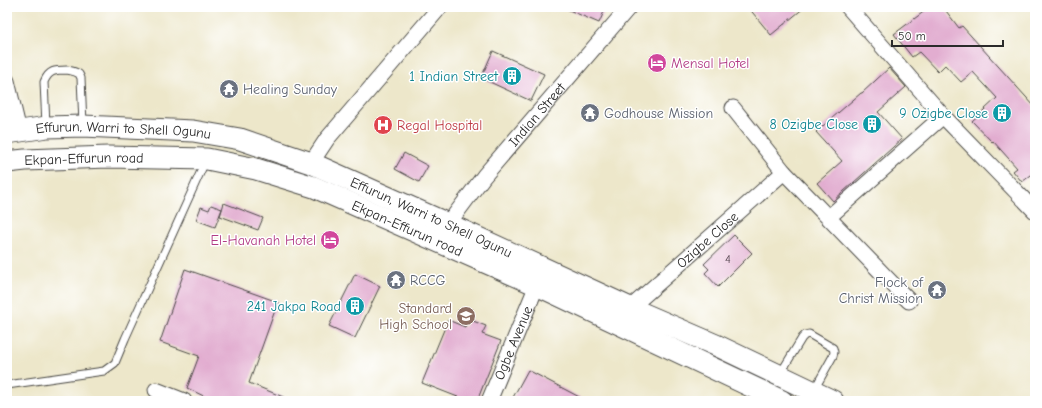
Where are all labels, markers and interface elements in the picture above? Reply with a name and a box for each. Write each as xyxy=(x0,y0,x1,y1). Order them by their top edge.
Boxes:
scale bar xyxy=(892,22,1003,48)
text: 50 m xyxy=(898,29,926,43)
hotel icon: Mensal Hotel xyxy=(646,52,668,74)
place label: Mensal Hotel xyxy=(671,55,749,72)
building icon: 1 Indian Street xyxy=(501,65,523,87)
place label: 1 Indian Street xyxy=(409,68,499,85)
temple icon: Healing Sunday xyxy=(218,78,240,100)
street label: Indian Street xyxy=(505,78,569,150)
place label: Healing Sunday xyxy=(243,81,338,98)
temple icon: Godhouse Mission xyxy=(579,102,601,124)
building icon: 9 Ozigbe Close xyxy=(991,102,1013,124)
place label: Godhouse Mission xyxy=(604,105,713,122)
place label: 9 Ozigbe Close xyxy=(899,105,988,122)
building icon: 8 Ozigbe Close xyxy=(861,113,883,135)
hospital icon: Regal Hospital xyxy=(372,114,394,136)
place label: 8 Ozigbe Close xyxy=(769,116,858,133)
street label: Effurun, Warri to Shell Ogunu xyxy=(35,117,212,142)
place label: Regal Hospital xyxy=(397,117,482,134)
street label: Ekpan-Effurun road xyxy=(24,148,144,169)
street label: Effurun, Warri to Shell Ogunu xyxy=(348,173,515,261)
street label: Ekpan-Effurun road xyxy=(349,196,465,260)
street label: Ozigbe Close xyxy=(673,208,742,272)
hotel icon: El-Havanah Hotel xyxy=(319,229,341,251)
place label: El-Havanah Hotel xyxy=(210,232,316,249)
house number: 4 xyxy=(725,252,731,266)
temple icon: RCCG xyxy=(385,269,407,291)
place label: RCCG xyxy=(410,272,446,289)
place label: Flock of Christ Mission xyxy=(839,274,924,307)
temple icon: Flock of Christ Mission xyxy=(926,279,948,301)
building icon: 241 Jakpa Road xyxy=(344,295,366,317)
place label: 241 Jakpa Road xyxy=(247,298,341,315)
place label: Standard High School xyxy=(379,300,452,333)
street label: Ogbe Avenue xyxy=(490,303,536,382)
school or university icon: Standard High School xyxy=(455,305,477,327)

